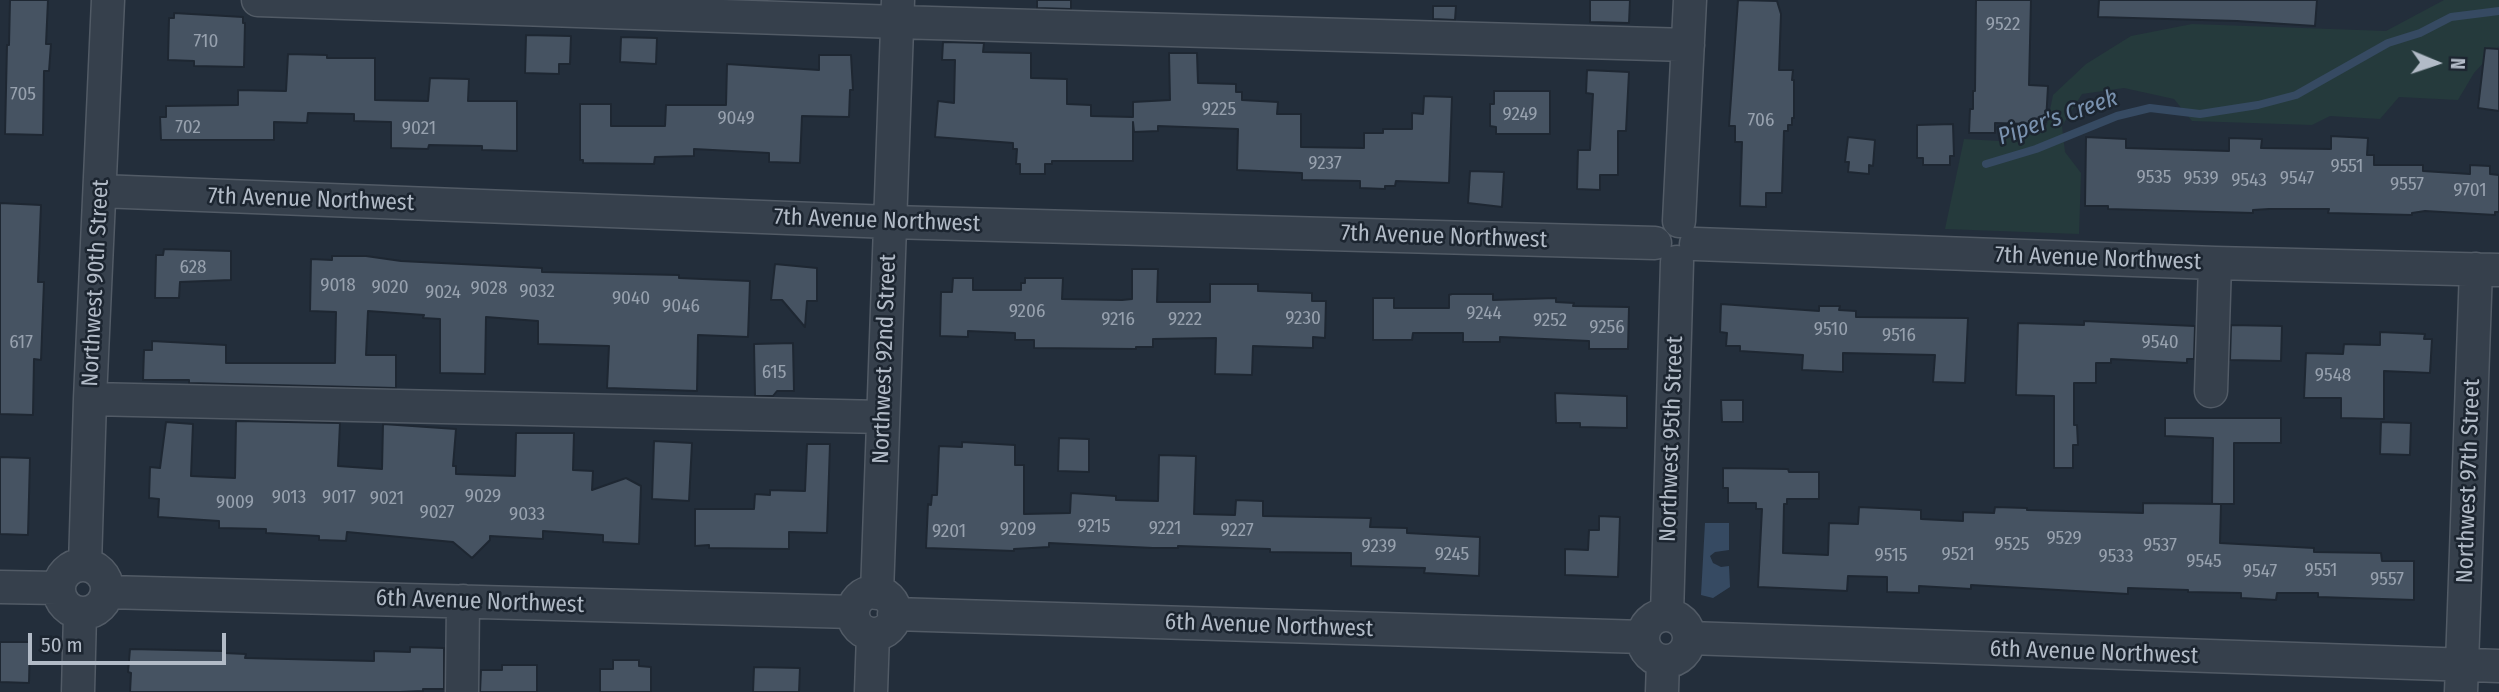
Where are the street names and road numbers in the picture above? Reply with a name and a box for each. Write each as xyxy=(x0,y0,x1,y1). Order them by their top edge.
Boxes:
street label: Northwest 90th Street xyxy=(77,179,115,387)
street label: 7th Avenue Northwest xyxy=(207,183,415,217)
street label: 7th Avenue Northwest xyxy=(773,204,981,238)
street label: 7th Avenue Northwest xyxy=(1340,220,1548,254)
street label: 7th Avenue Northwest xyxy=(1994,242,2202,276)
street label: Northwest 92nd Street xyxy=(868,253,902,465)
street label: Northwest 95th Street xyxy=(1655,336,1689,542)
street label: Northwest 97th Street xyxy=(2452,378,2486,584)
street label: 6th Avenue Northwest xyxy=(375,585,585,619)
street label: 6th Avenue Northwest xyxy=(1164,609,1374,643)
street label: 6th Avenue Northwest xyxy=(1989,636,2199,670)

